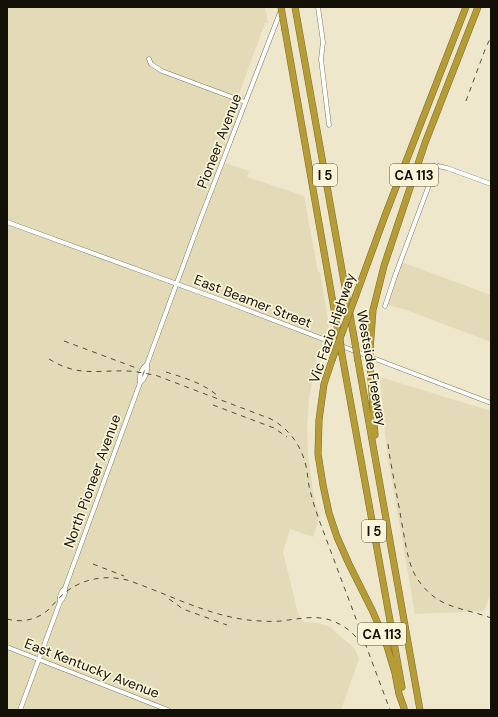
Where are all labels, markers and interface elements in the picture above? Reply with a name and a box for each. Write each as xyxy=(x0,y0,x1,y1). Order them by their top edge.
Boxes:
street label: Pioneer Avenue xyxy=(193,91,245,191)
road number: I 5 xyxy=(313,164,337,186)
road number: CA 113 xyxy=(390,164,438,186)
street label: East Beamer Street xyxy=(192,270,314,332)
street label: Vic Fazio Highway xyxy=(305,270,359,385)
street label: Westside Freeway xyxy=(353,309,391,428)
street label: North Pioneer Avenue xyxy=(59,412,125,550)
road number: I 5 xyxy=(362,520,386,542)
road number: CA 113 xyxy=(358,623,406,645)
street label: East Kentucky Avenue xyxy=(22,634,162,702)

